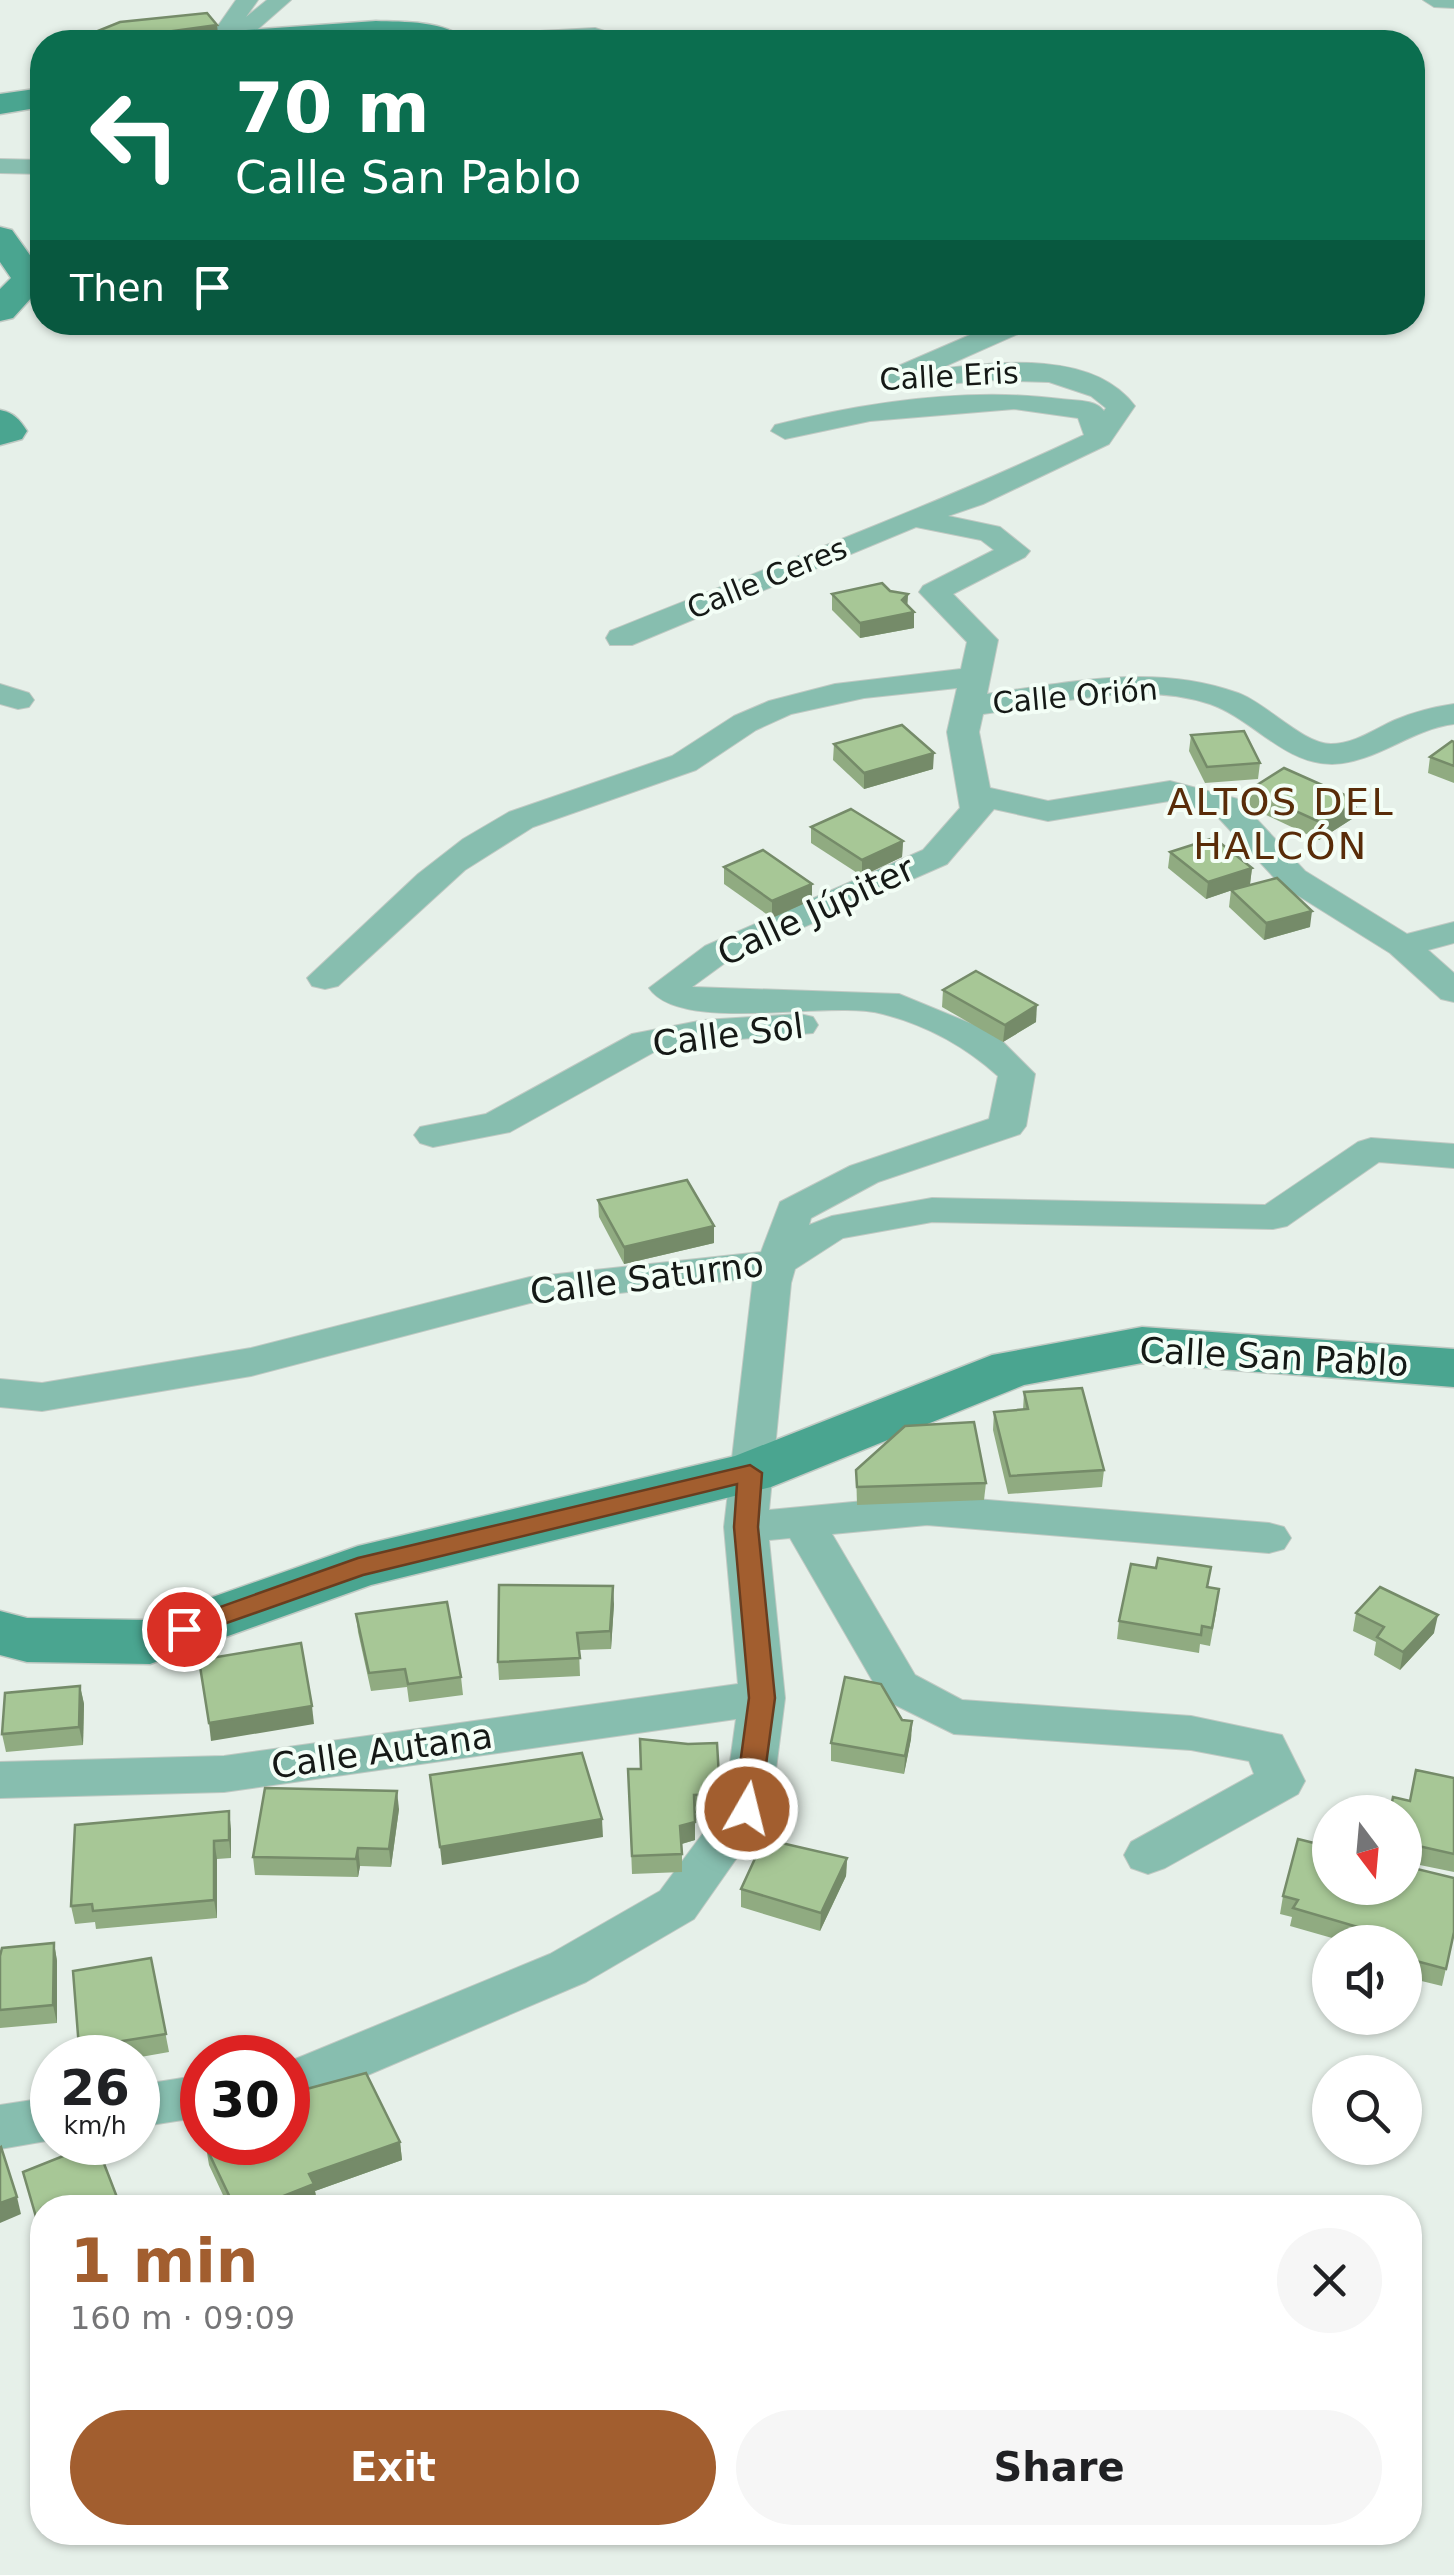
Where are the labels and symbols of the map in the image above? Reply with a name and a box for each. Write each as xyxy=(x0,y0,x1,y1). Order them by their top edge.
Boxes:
street label: Calle Eris xyxy=(879,355,1019,397)
street label: Calle Ceres xyxy=(682,530,852,626)
street label: Calle Orión xyxy=(991,671,1159,721)
district label: ALTOS DEL HALCÓN xyxy=(1167,780,1395,868)
street label: Calle Júpiter xyxy=(711,848,921,974)
street label: Calle Sol xyxy=(650,1006,806,1064)
street label: Calle Saturno xyxy=(528,1244,766,1312)
street label: Calle San Pablo xyxy=(1138,1330,1410,1384)
pin xyxy=(142,1587,227,1672)
street label: Calle Autana xyxy=(269,1716,495,1786)
position arrow xyxy=(695,1757,799,1861)
north arrow xyxy=(1312,1795,1422,1905)
speed limit sign: 30 xyxy=(180,2035,310,2165)

